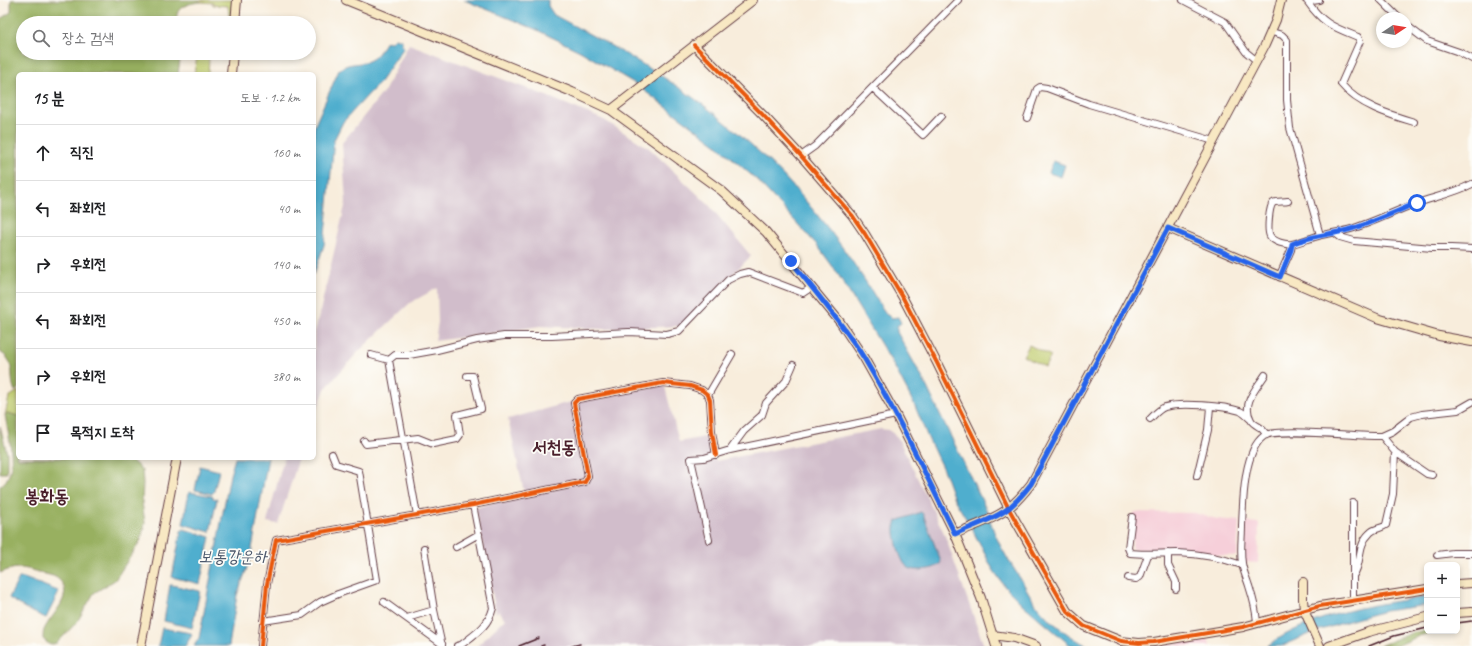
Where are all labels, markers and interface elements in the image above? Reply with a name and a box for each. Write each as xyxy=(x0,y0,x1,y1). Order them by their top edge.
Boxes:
north arrow xyxy=(1376,12,1412,48)
search box xyxy=(16,16,316,60)
icon: search xyxy=(30,27,52,49)
text: 장소 검색 xyxy=(62,29,114,48)
text: 15 분 xyxy=(32,88,65,109)
text: 도보 · 1.2 km xyxy=(240,90,300,106)
icon: ahead xyxy=(32,142,54,164)
text: 직진 xyxy=(70,143,94,162)
text: 160 m xyxy=(272,145,300,161)
route start xyxy=(1408,194,1426,212)
icon: left xyxy=(32,198,54,220)
text: 좌회전 xyxy=(70,199,106,218)
text: 40 m xyxy=(278,201,300,217)
route end xyxy=(782,252,800,270)
icon: right xyxy=(32,254,54,276)
text: 우회전 xyxy=(70,255,106,274)
text: 140 m xyxy=(272,257,300,273)
icon: left xyxy=(32,310,54,332)
text: 좌회전 xyxy=(70,311,106,330)
text: 450 m xyxy=(272,313,300,329)
icon: right xyxy=(32,366,54,388)
text: 우회전 xyxy=(70,367,106,386)
text: 380 m xyxy=(272,369,300,385)
icon: arrive xyxy=(32,422,54,444)
text: 목적지 도착 xyxy=(70,423,134,442)
district label: 서천동 xyxy=(532,436,576,458)
district label: 봉화동 xyxy=(25,485,69,507)
water label: 보통강운하 xyxy=(199,546,269,567)
map controls xyxy=(1424,562,1460,634)
button: + xyxy=(1424,562,1460,598)
button: − xyxy=(1424,598,1460,634)

